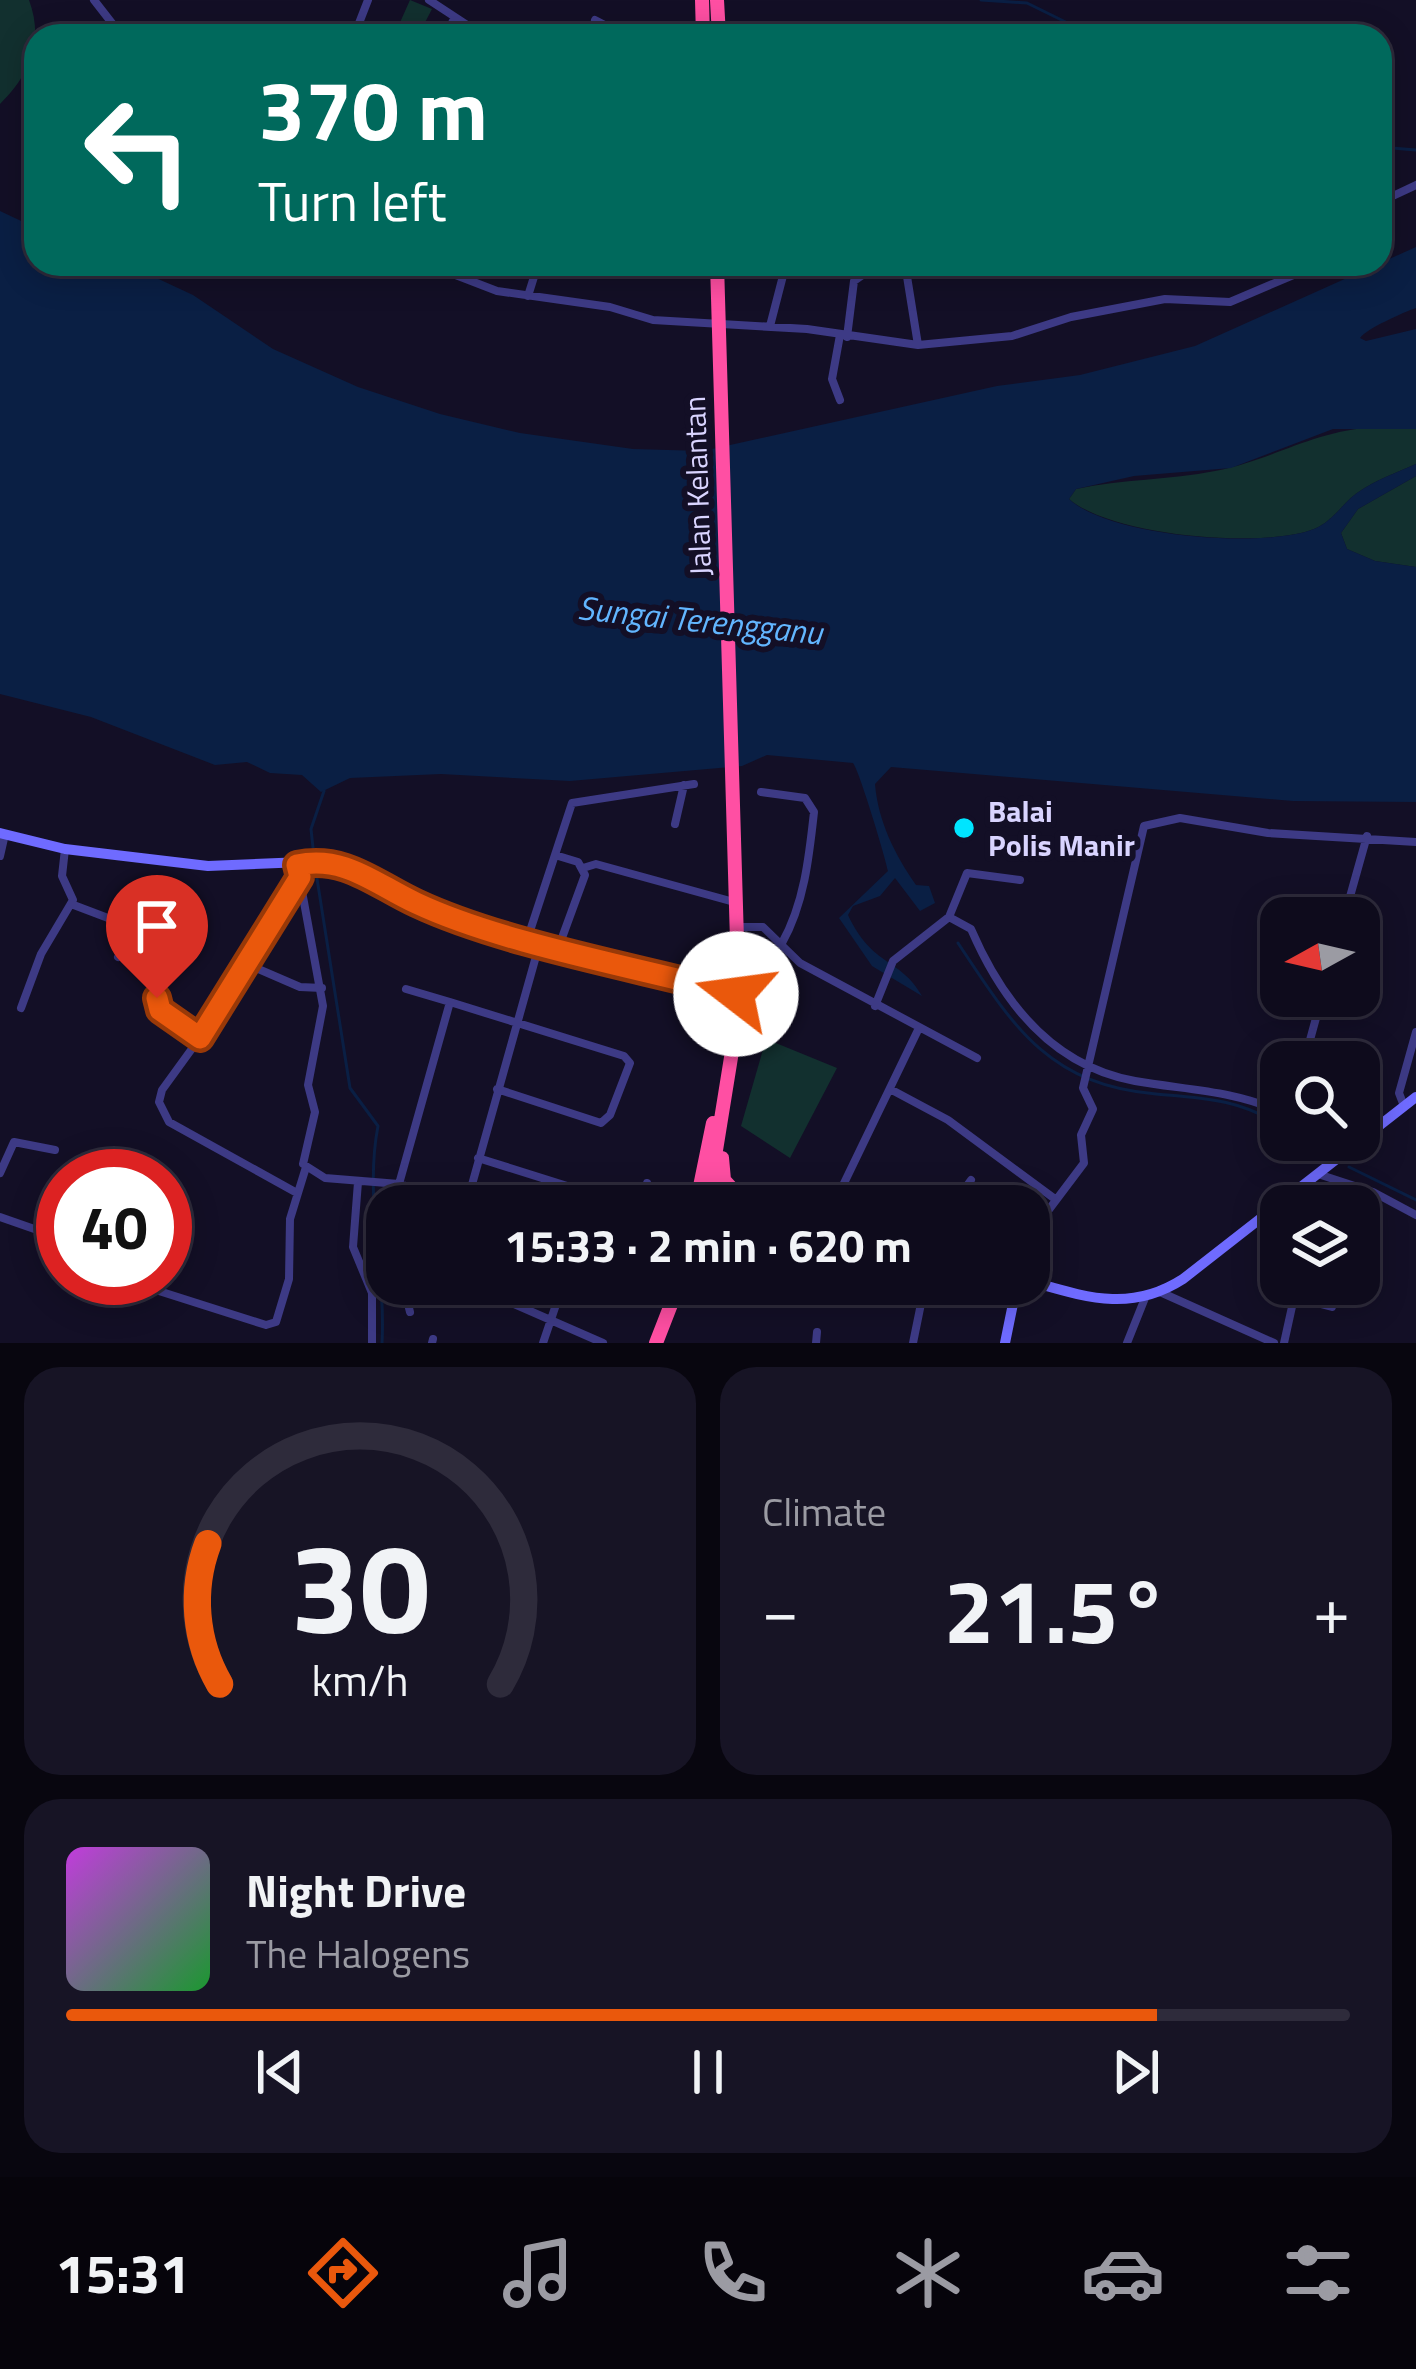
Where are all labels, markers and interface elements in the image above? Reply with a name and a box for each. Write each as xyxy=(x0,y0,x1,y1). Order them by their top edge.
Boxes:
text: 370 m xyxy=(258,45,488,173)
icon: left xyxy=(60,72,216,228)
text: Turn left xyxy=(258,160,447,242)
street label: Jalan Kelantan xyxy=(671,395,723,577)
water label: Sungai Terengganu xyxy=(575,582,827,658)
place label: Balai Polis Manir xyxy=(988,788,1135,868)
marker: Balai Polis Manir xyxy=(951,815,977,841)
pin xyxy=(106,875,208,998)
icon: arrive xyxy=(124,893,190,959)
north arrow xyxy=(1260,897,1380,1017)
map controls xyxy=(1260,897,1380,1305)
position arrow xyxy=(673,931,799,1057)
button: search xyxy=(1260,1041,1380,1161)
speed limit sign: 40 xyxy=(36,1149,192,1305)
button: layers xyxy=(1260,1185,1380,1305)
text: 15:33 · 2 min · 620 m xyxy=(504,1211,912,1279)
text: Climate xyxy=(762,1482,886,1541)
text: 30 xyxy=(290,1492,430,1681)
text: 21.5° xyxy=(944,1541,1168,1678)
text: − xyxy=(762,1559,799,1660)
text: + xyxy=(1313,1559,1350,1660)
text: km/h xyxy=(311,1647,409,1713)
text: Night Drive xyxy=(246,1856,466,1924)
text: The Halogens xyxy=(246,1924,470,1983)
icon: previous xyxy=(247,2039,313,2105)
icon: pause xyxy=(675,2039,741,2105)
icon: next xyxy=(1103,2039,1169,2105)
icon: directions xyxy=(301,2231,385,2315)
icon: music xyxy=(496,2231,580,2315)
icon: phone xyxy=(691,2231,775,2315)
icon: climate xyxy=(886,2231,970,2315)
icon: car xyxy=(1081,2231,1165,2315)
icon: filters xyxy=(1276,2231,1360,2315)
text: 15:31 xyxy=(56,2232,190,2314)

